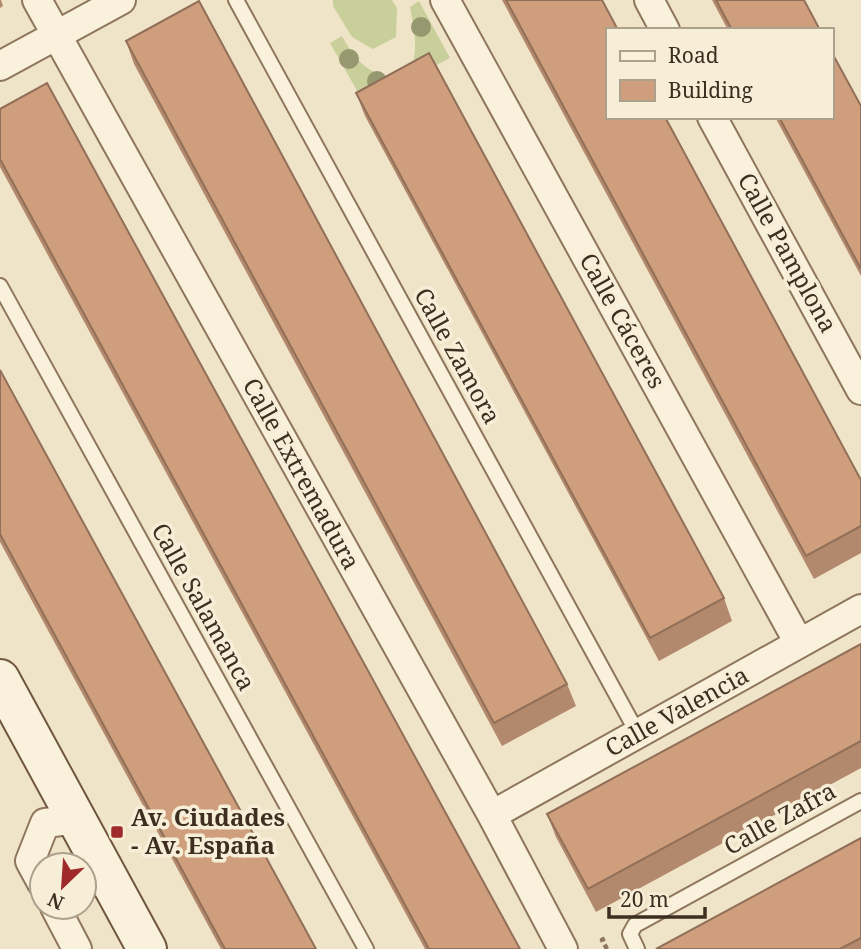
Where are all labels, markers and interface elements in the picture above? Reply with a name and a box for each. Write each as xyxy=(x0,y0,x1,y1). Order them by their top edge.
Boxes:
legend xyxy=(606,28,833,119)
text: Road xyxy=(668,41,719,69)
text: Building xyxy=(668,76,753,104)
street label: Calle Pamplona xyxy=(731,166,846,338)
street label: Calle Cáceres xyxy=(573,247,674,394)
street label: Calle Zamora xyxy=(407,281,509,429)
street label: Calle Extremadura xyxy=(236,372,369,575)
street label: Calle Salamanca xyxy=(145,517,264,696)
street label: Calle Valencia xyxy=(599,658,754,764)
street label: Calle Zafra xyxy=(717,773,841,862)
place label: Av. Ciudades - Av. España xyxy=(131,800,285,861)
marker: Av. Ciudades - Av. España xyxy=(109,824,125,840)
north arrow xyxy=(28,851,98,921)
scale bar xyxy=(609,876,705,920)
text: 20 m xyxy=(620,885,669,913)
text: N xyxy=(44,886,68,916)

